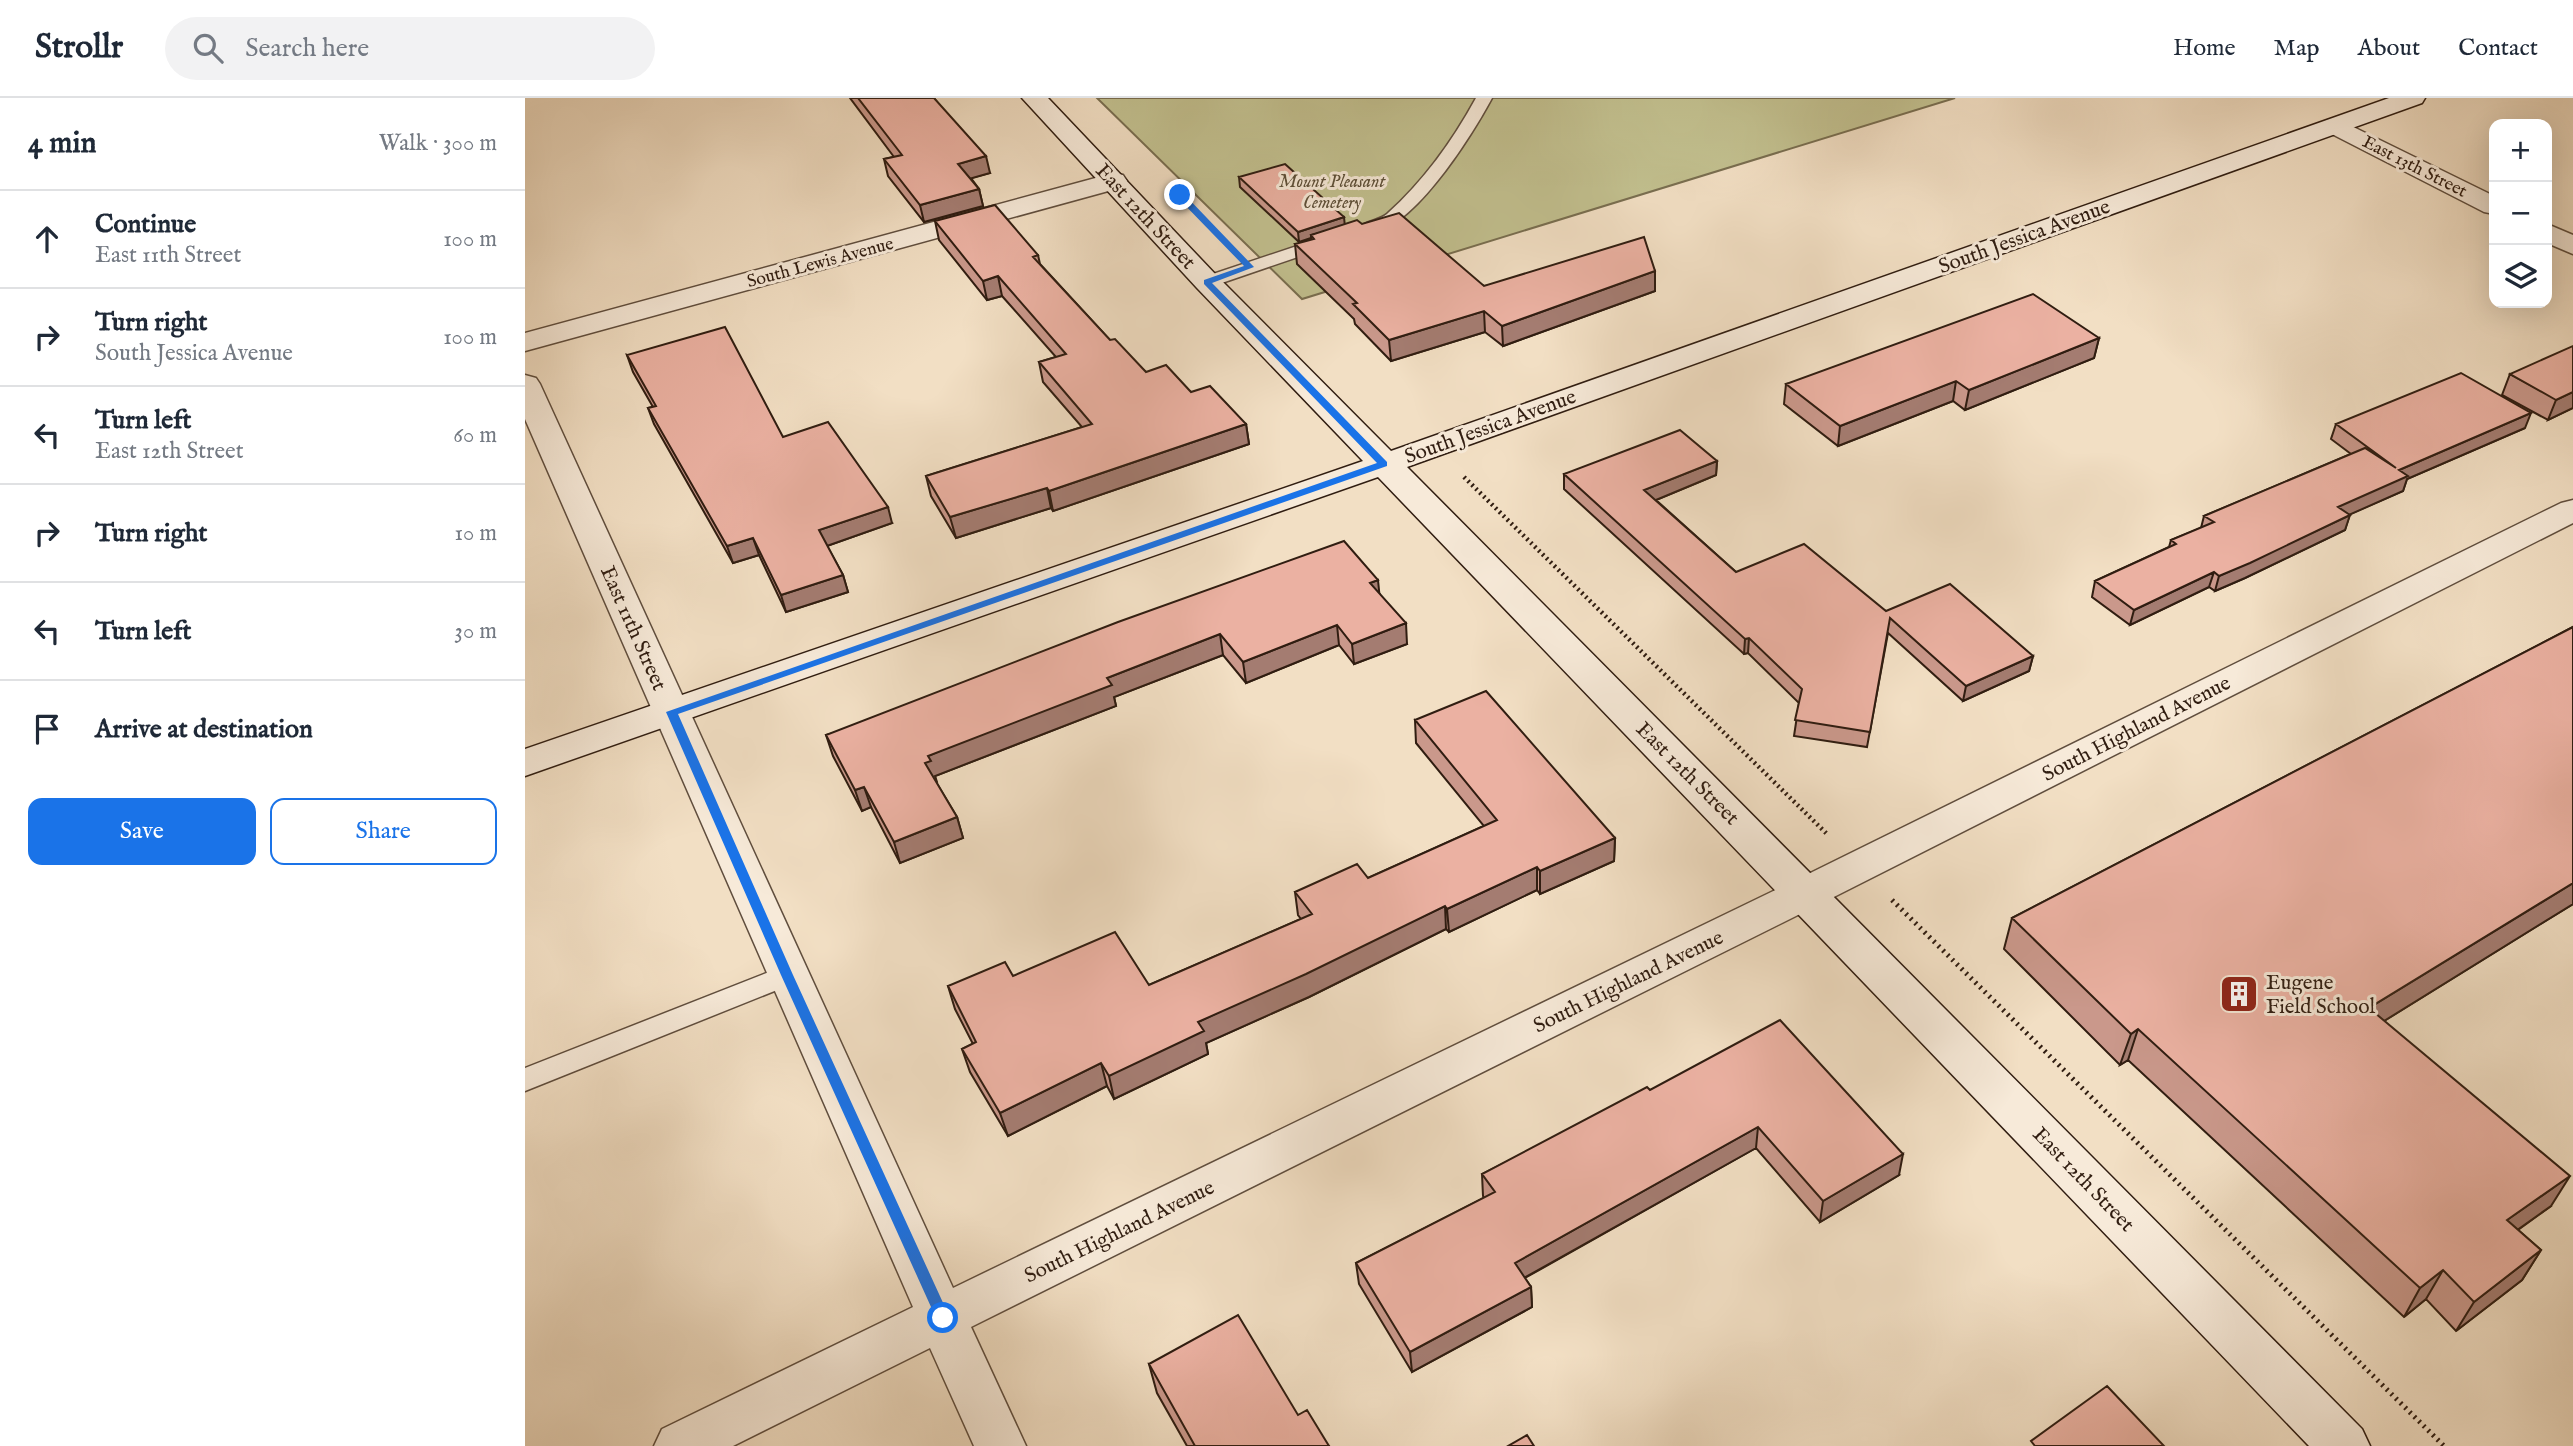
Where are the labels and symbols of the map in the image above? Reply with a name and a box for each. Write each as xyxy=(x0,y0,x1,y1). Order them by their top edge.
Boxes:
street label: East 13th Street xyxy=(2358,131,2471,204)
street label: East 12th Street xyxy=(1089,158,1201,276)
park label: Mount Pleasant Cemetery xyxy=(1279,171,1386,215)
route end xyxy=(1164,179,1195,210)
street label: South Jessica Avenue xyxy=(1935,194,2114,281)
street label: South Lewis Avenue xyxy=(744,233,896,294)
street label: South Jessica Avenue xyxy=(1401,384,1580,471)
street label: East 11th Street xyxy=(593,562,672,695)
street label: South Highland Avenue xyxy=(2038,670,2236,789)
street label: East 12th Street xyxy=(1629,717,1744,832)
street label: South Highland Avenue xyxy=(1529,924,1728,1040)
place label: Eugene Field School xyxy=(2266,970,2375,1021)
building icon: Eugene Field School xyxy=(2218,973,2260,1015)
street label: East 12th Street xyxy=(2026,1122,2140,1238)
street label: South Highland Avenue xyxy=(1020,1174,1219,1290)
route start xyxy=(927,1302,958,1333)

